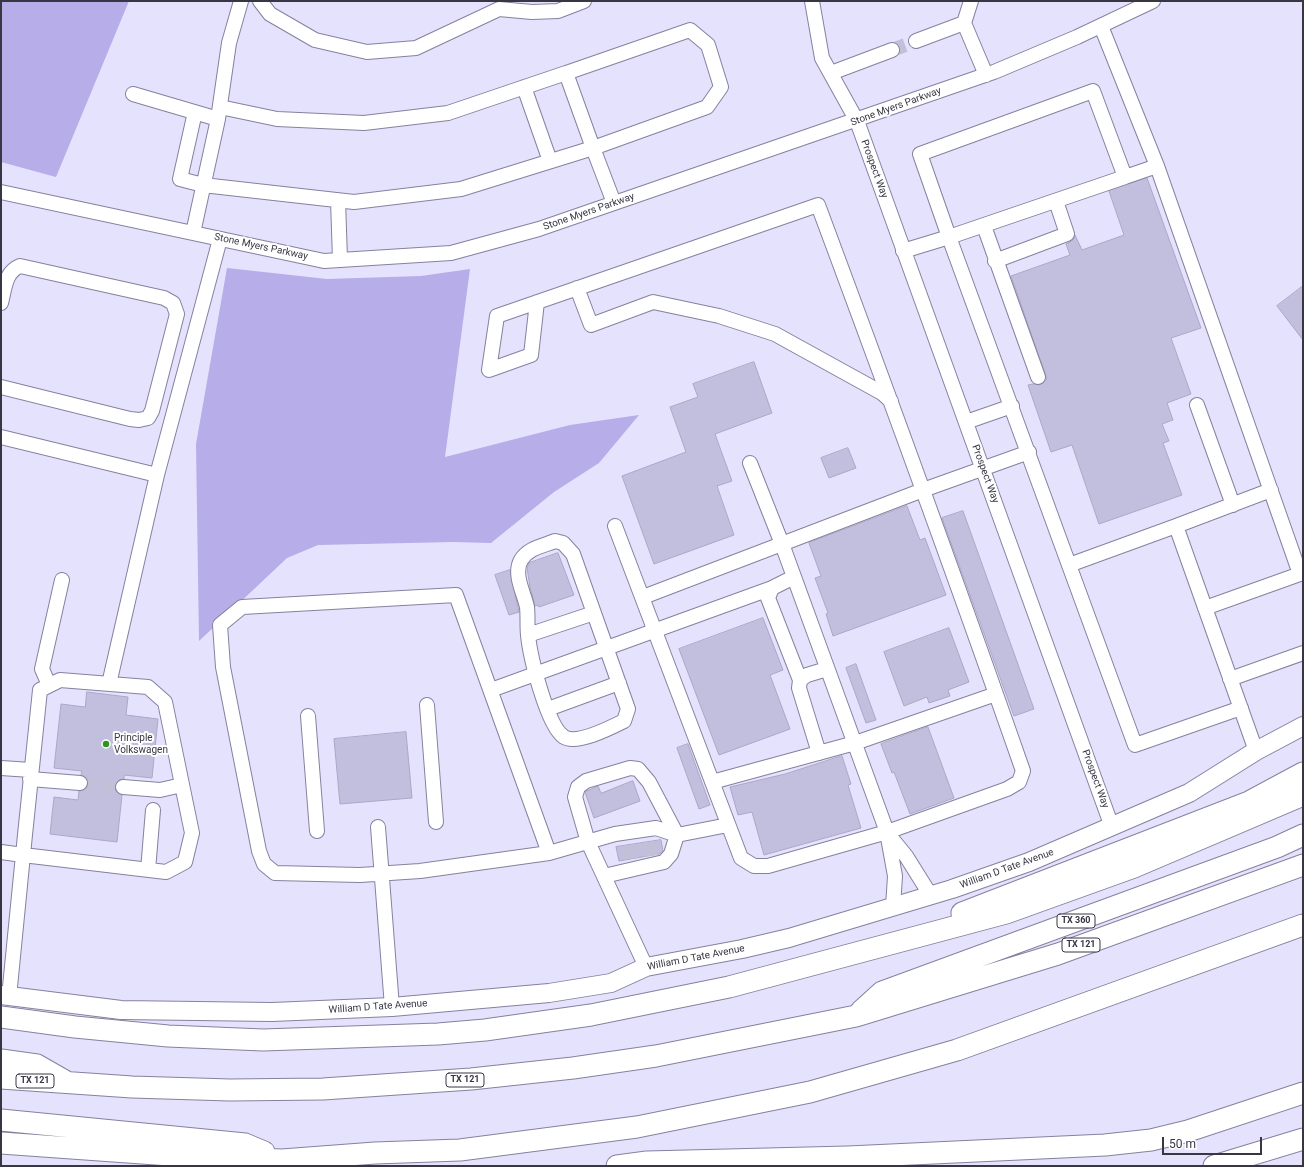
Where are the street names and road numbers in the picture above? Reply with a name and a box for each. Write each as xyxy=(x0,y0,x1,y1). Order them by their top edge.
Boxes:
street label: Stone Myers Parkway xyxy=(849,85,943,129)
street label: Prospect Way xyxy=(858,138,890,200)
street label: Stone Myers Parkway xyxy=(542,191,636,233)
street label: Stone Myers Parkway xyxy=(213,231,309,263)
street label: Prospect Way xyxy=(969,443,1001,505)
street label: Prospect Way xyxy=(1079,748,1111,810)
street label: William D Tate Avenue xyxy=(958,846,1056,892)
road number: TX 360 xyxy=(1057,914,1095,928)
road number: TX 121 xyxy=(1062,938,1100,952)
street label: William D Tate Avenue xyxy=(646,943,746,973)
street label: William D Tate Avenue xyxy=(328,998,428,1016)
road number: TX 121 xyxy=(446,1073,484,1087)
road number: TX 121 xyxy=(16,1074,54,1088)

